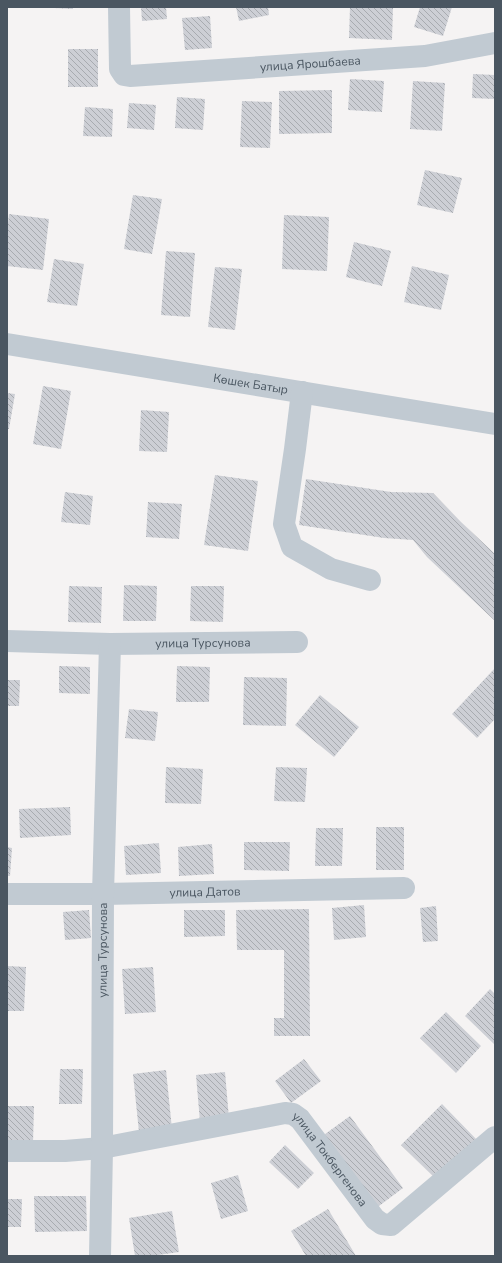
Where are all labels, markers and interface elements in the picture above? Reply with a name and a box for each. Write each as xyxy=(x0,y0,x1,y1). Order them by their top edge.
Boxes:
street label: улица Ярошбаева xyxy=(259,52,361,75)
street label: Көшек Батыр xyxy=(212,370,289,398)
street label: улица Турсунова xyxy=(155,634,251,652)
street label: улица Датов xyxy=(169,883,241,901)
street label: улица Турсунова xyxy=(95,902,111,998)
street label: улица Токбергенова xyxy=(289,1108,371,1210)

